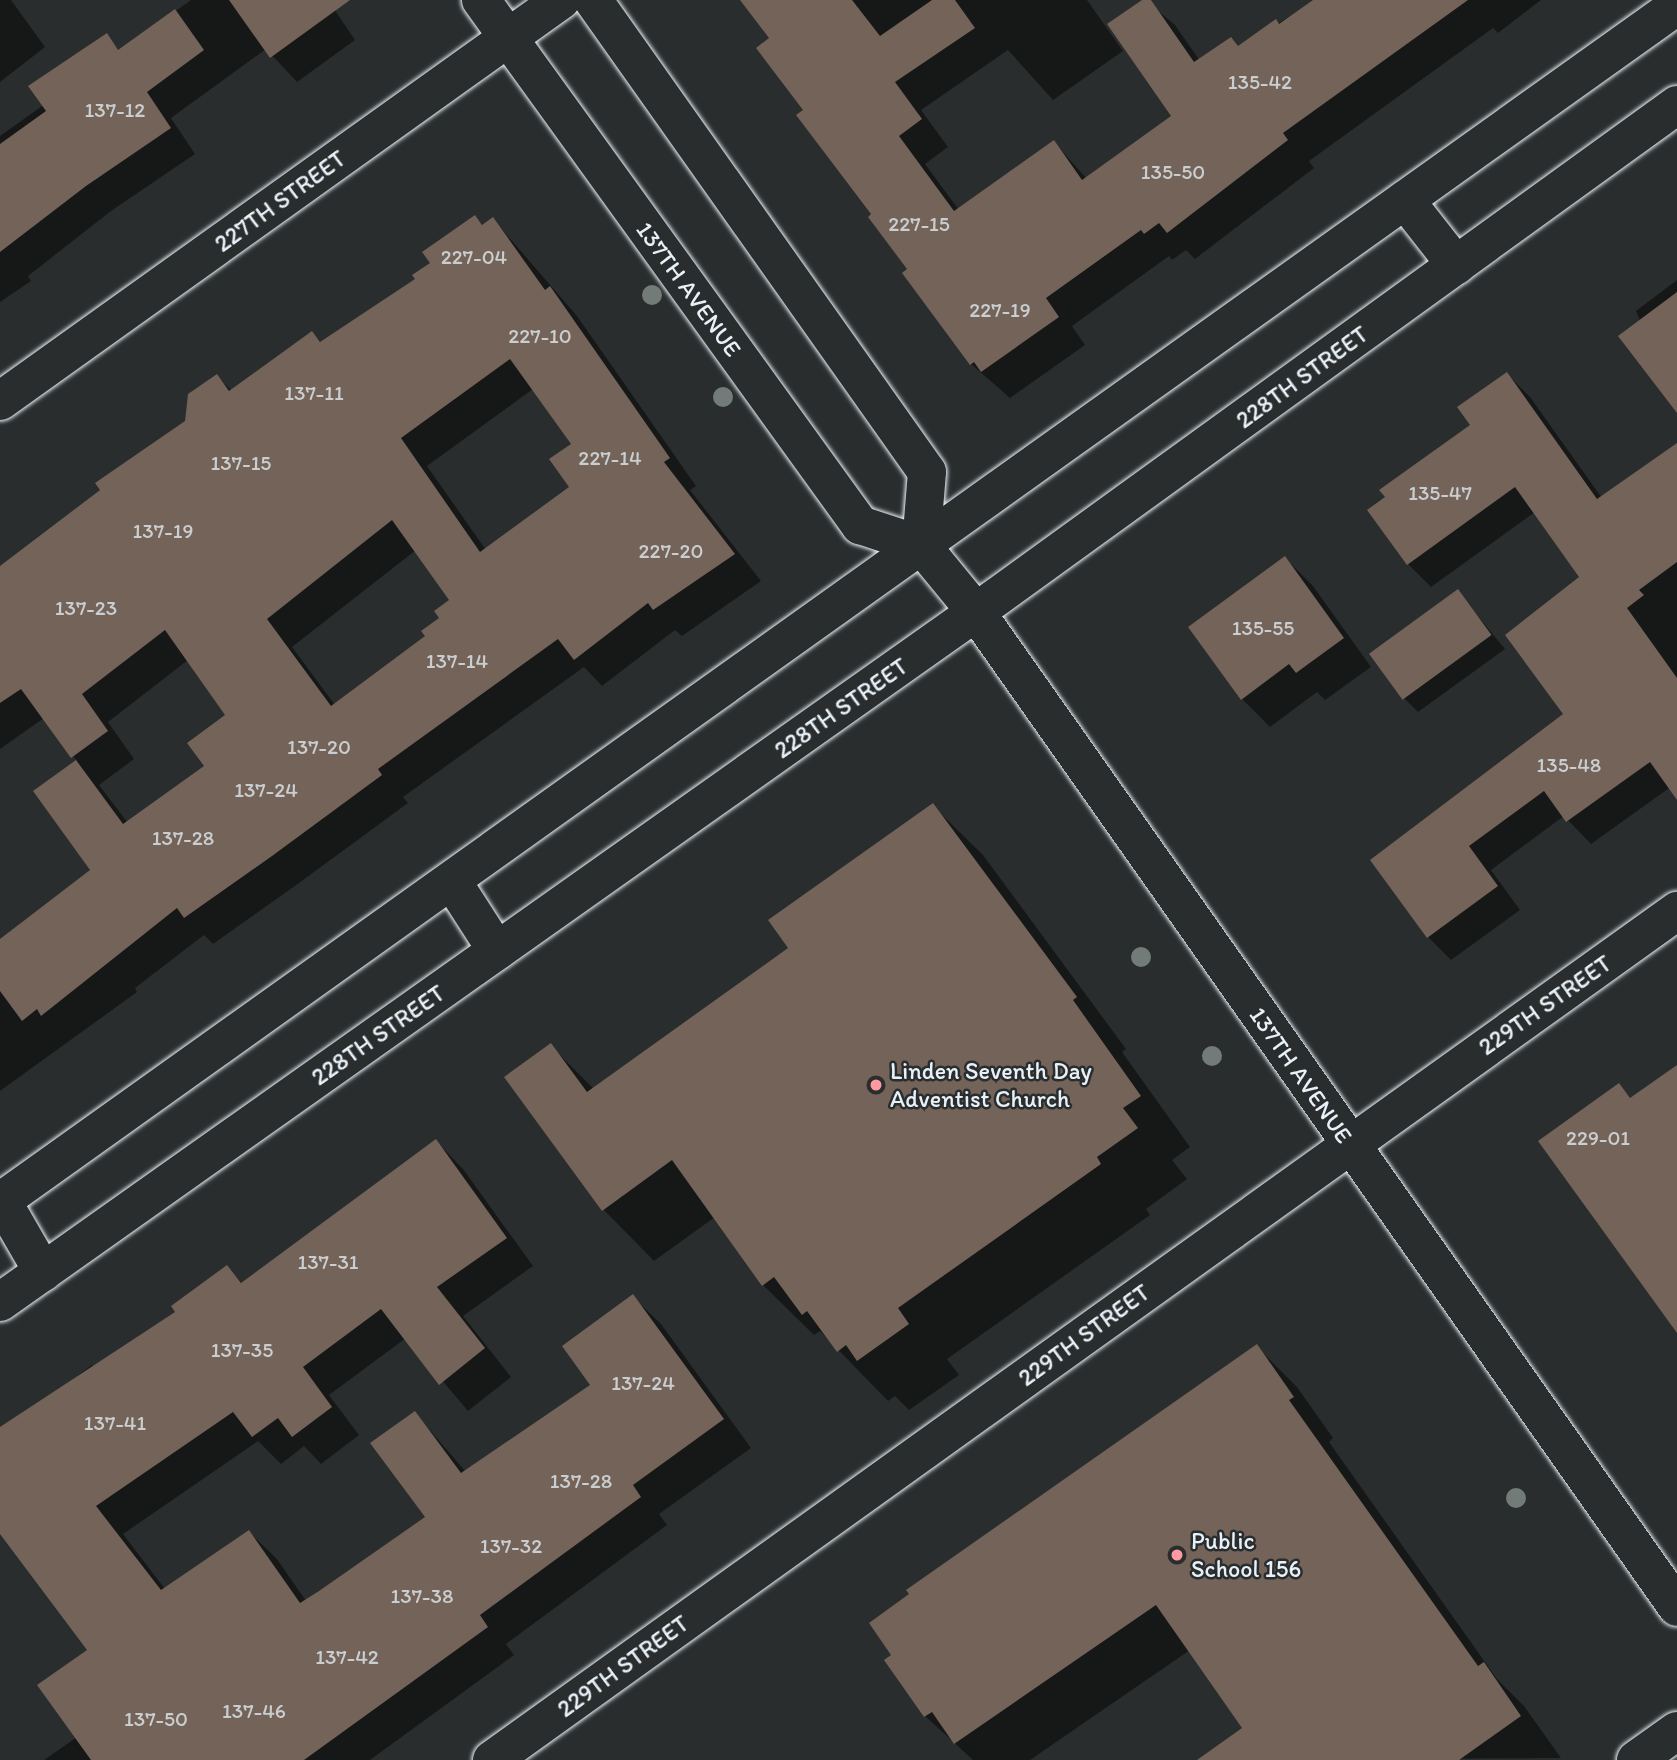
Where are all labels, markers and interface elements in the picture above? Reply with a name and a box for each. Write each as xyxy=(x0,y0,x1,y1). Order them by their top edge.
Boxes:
house number: 135-42 xyxy=(1228,69,1292,95)
house number: 137-12 xyxy=(85,97,145,123)
street label: 227TH STREET xyxy=(209,144,351,258)
house number: 135-50 xyxy=(1141,159,1205,185)
house number: 227-15 xyxy=(888,211,950,237)
street label: 137TH AVENUE xyxy=(631,216,747,362)
house number: 227-04 xyxy=(441,244,507,270)
house number: 227-19 xyxy=(969,297,1031,323)
street label: 228TH STREET xyxy=(1231,320,1373,434)
house number: 227-10 xyxy=(508,323,572,349)
house number: 137-11 xyxy=(284,380,344,406)
house number: 227-14 xyxy=(578,445,642,471)
house number: 137-15 xyxy=(211,450,271,476)
house number: 135-47 xyxy=(1408,480,1472,506)
house number: 137-19 xyxy=(133,518,193,544)
house number: 227-20 xyxy=(639,538,703,564)
house number: 137-23 xyxy=(55,595,117,621)
house number: 135-55 xyxy=(1232,615,1294,641)
house number: 137-14 xyxy=(426,648,488,674)
street label: 228TH STREET xyxy=(769,652,913,764)
house number: 137-20 xyxy=(287,734,351,760)
house number: 135-48 xyxy=(1537,752,1601,778)
house number: 137-24 xyxy=(234,777,298,803)
house number: 137-28 xyxy=(152,825,214,851)
street label: 229TH STREET xyxy=(1473,949,1617,1061)
street label: 228TH STREET xyxy=(306,979,450,1091)
street label: 137TH AVENUE xyxy=(1244,1002,1358,1148)
place label: Linden Seventh Day Adventist Church xyxy=(890,1057,1092,1113)
marker: Linden Seventh Day Adventist Church xyxy=(868,1077,884,1093)
house number: 229-01 xyxy=(1566,1125,1630,1151)
house number: 137-31 xyxy=(297,1249,359,1275)
street label: 229TH STREET xyxy=(1013,1278,1155,1392)
house number: 137-35 xyxy=(211,1337,273,1363)
house number: 137-24 xyxy=(611,1370,675,1396)
house number: 137-41 xyxy=(84,1410,146,1436)
house number: 137-28 xyxy=(550,1468,612,1494)
place label: Public School 156 xyxy=(1191,1527,1301,1583)
house number: 137-32 xyxy=(480,1533,542,1559)
marker: Public School 156 xyxy=(1169,1547,1185,1563)
house number: 137-38 xyxy=(391,1583,453,1609)
street label: 229TH STREET xyxy=(552,1609,694,1723)
house number: 137-42 xyxy=(315,1644,379,1670)
house number: 137-46 xyxy=(222,1698,286,1724)
house number: 137-50 xyxy=(124,1706,188,1732)

